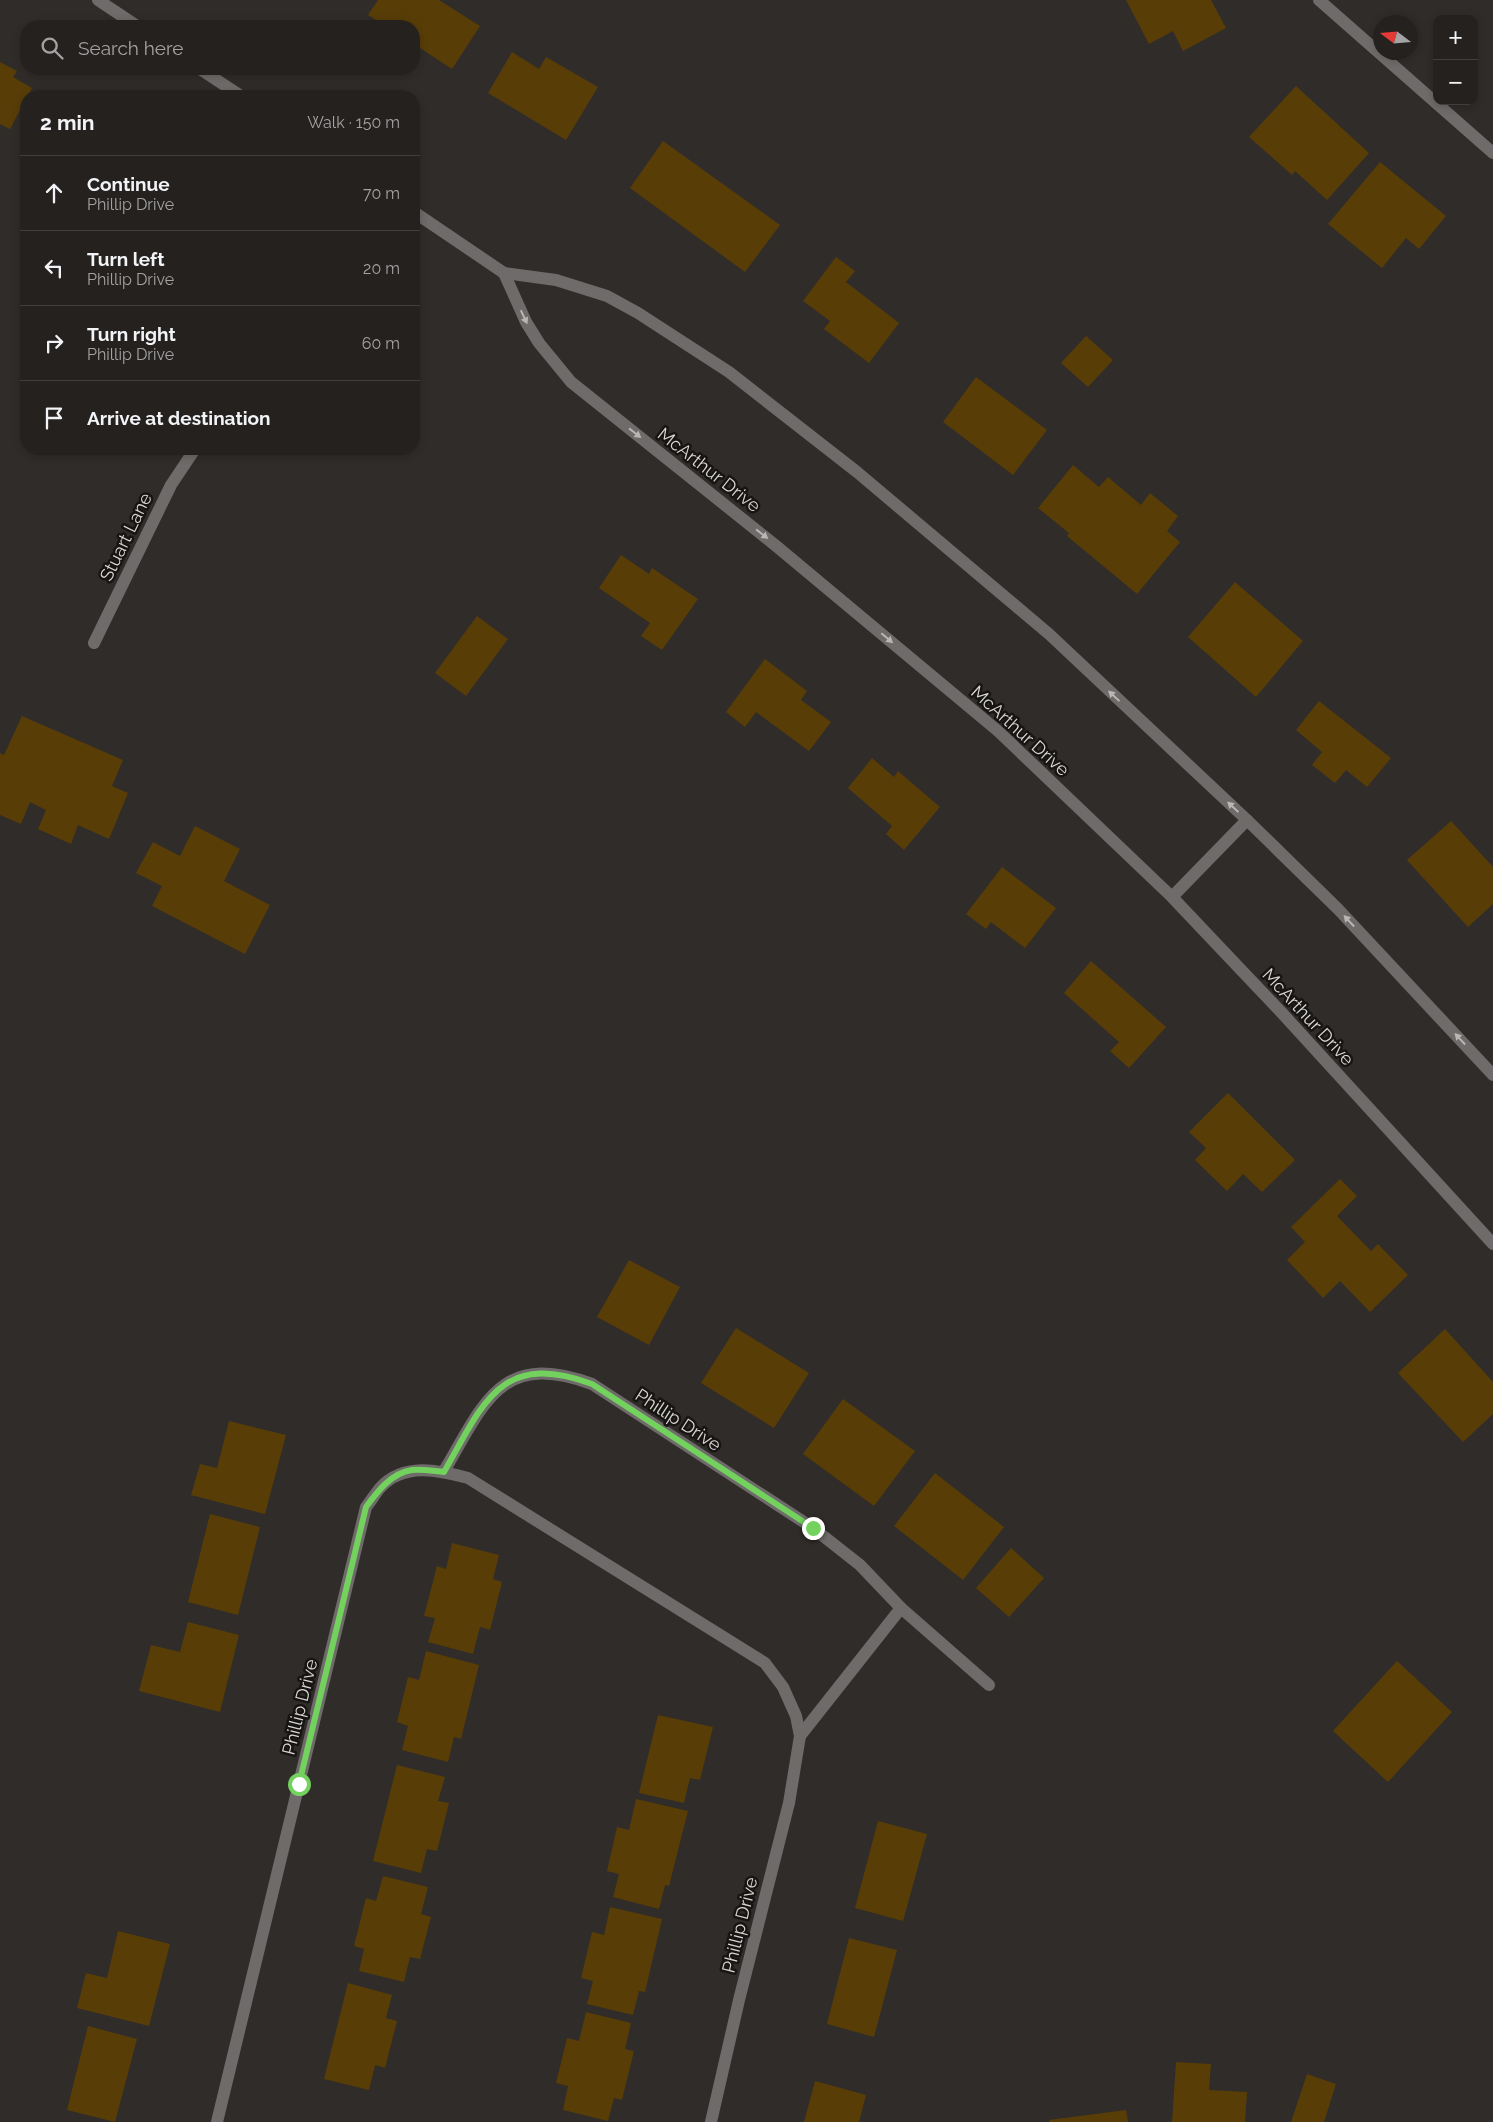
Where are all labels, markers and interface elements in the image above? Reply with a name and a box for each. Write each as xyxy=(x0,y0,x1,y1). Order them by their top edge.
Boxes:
north arrow xyxy=(1373,15,1418,60)
map controls xyxy=(1433,15,1478,105)
button: + xyxy=(1433,15,1478,60)
search box xyxy=(20,20,420,75)
icon: search xyxy=(38,34,66,62)
text: Search here xyxy=(78,37,184,59)
button: − xyxy=(1433,60,1478,105)
text: 2 min xyxy=(40,110,94,135)
text: Walk · 150 m xyxy=(307,113,400,132)
text: Continue xyxy=(87,173,170,195)
icon: ahead xyxy=(40,179,68,207)
text: 70 m xyxy=(363,184,400,203)
text: Phillip Drive xyxy=(87,195,174,214)
text: Turn left xyxy=(87,248,164,270)
icon: left xyxy=(40,254,68,282)
text: 20 m xyxy=(363,259,400,278)
text: Phillip Drive xyxy=(87,270,174,289)
one-way arrow xyxy=(520,310,528,324)
text: Turn right xyxy=(87,323,176,345)
icon: right xyxy=(40,329,68,357)
text: 60 m xyxy=(362,334,400,353)
text: Phillip Drive xyxy=(87,345,174,364)
icon: arrive xyxy=(40,404,68,432)
text: Arrive at destination xyxy=(87,407,271,429)
street label: McArthur Drive xyxy=(654,423,765,516)
one-way arrow xyxy=(628,428,641,439)
street label: Stuart Lane xyxy=(95,489,156,584)
one-way arrow xyxy=(755,529,768,540)
one-way arrow xyxy=(880,633,893,644)
street label: McArthur Drive xyxy=(967,681,1074,780)
one-way arrow xyxy=(1109,690,1121,702)
one-way arrow xyxy=(1227,801,1239,813)
one-way arrow xyxy=(1343,915,1355,927)
street label: McArthur Drive xyxy=(1258,964,1359,1070)
one-way arrow xyxy=(1454,1034,1466,1046)
street label: Phillip Drive xyxy=(631,1384,725,1455)
route end xyxy=(802,1517,825,1540)
street label: Phillip Drive xyxy=(277,1656,322,1757)
route start xyxy=(288,1773,311,1796)
street label: Phillip Drive xyxy=(717,1874,762,1975)

